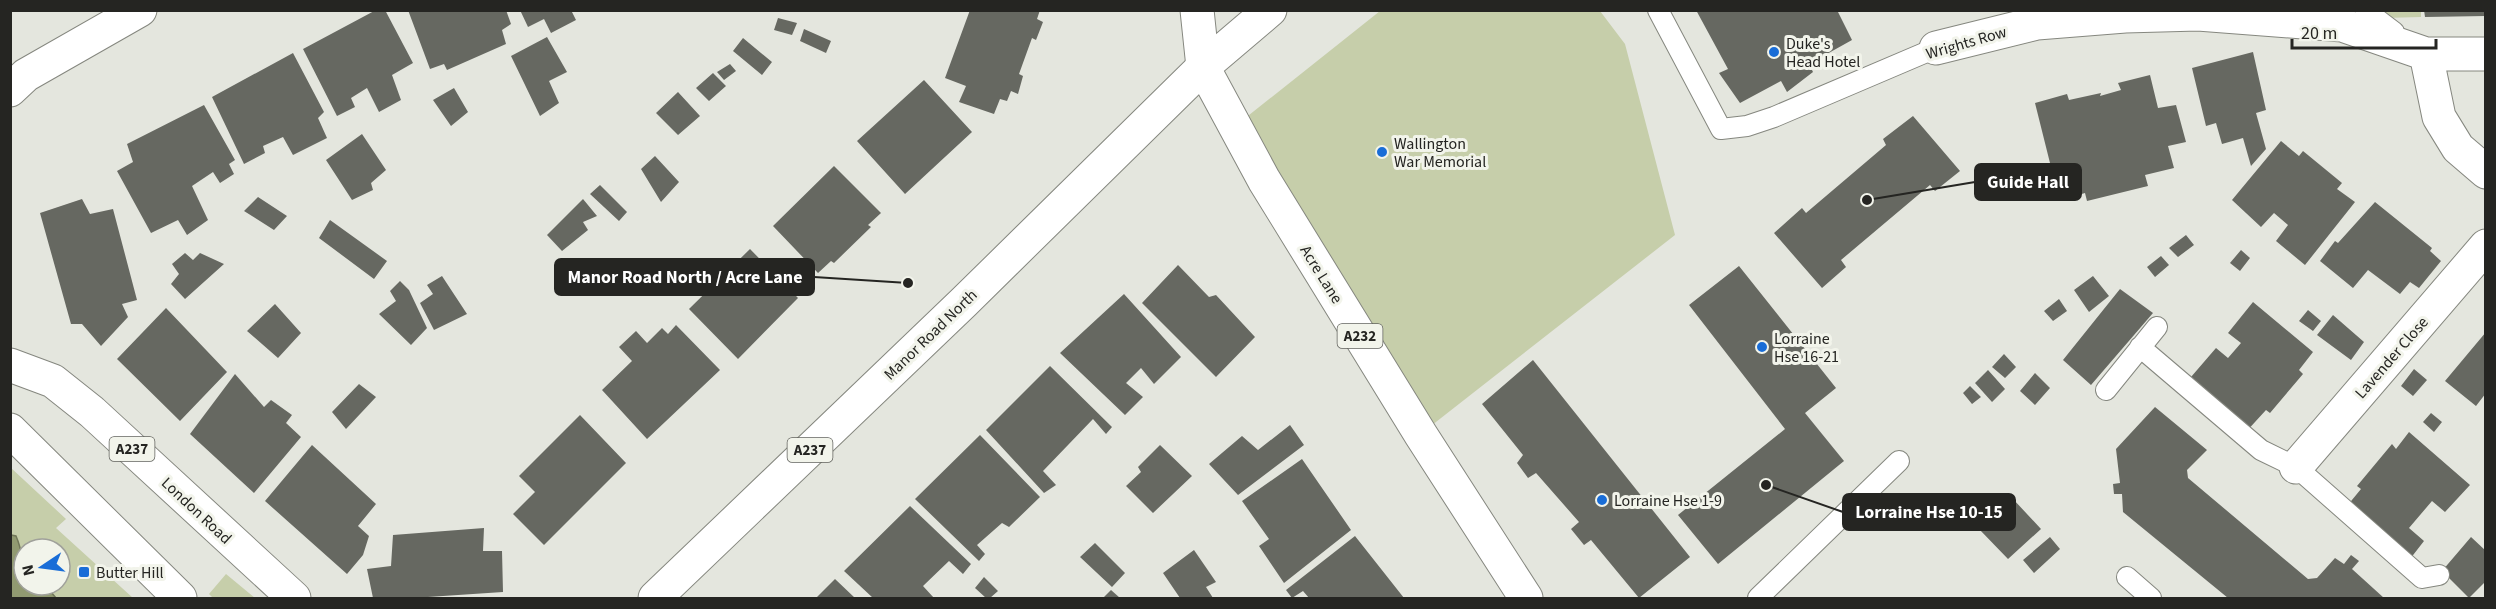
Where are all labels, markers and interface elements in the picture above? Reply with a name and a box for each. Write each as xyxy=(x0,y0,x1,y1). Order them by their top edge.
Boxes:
scale bar xyxy=(2292,12,2436,50)
street label: Wrights Row xyxy=(1923,21,2010,65)
text: 20 m xyxy=(2301,21,2337,46)
place label: Duke's Head Hotel xyxy=(1786,33,1860,73)
marker: Duke's Head Hotel xyxy=(1767,45,1781,59)
place label: Wallington War Memorial xyxy=(1394,133,1486,173)
marker: Wallington War Memorial xyxy=(1375,145,1389,159)
callout: Guide Hall xyxy=(1975,164,2081,200)
text: Guide Hall xyxy=(1987,170,2069,195)
street label: Acre Lane xyxy=(1295,241,1348,308)
callout: Manor Road North / Acre Lane xyxy=(555,259,814,295)
text: Manor Road North / Acre Lane xyxy=(568,265,802,290)
street label: Manor Road North xyxy=(879,284,982,385)
street label: Lavender Close xyxy=(2350,312,2434,403)
road number: A232 xyxy=(1338,324,1382,348)
place label: Lorraine Hse 16-21 xyxy=(1774,328,1839,368)
marker: Lorraine Hse 16-21 xyxy=(1755,340,1769,354)
road number: A237 xyxy=(110,437,154,461)
road number: A237 xyxy=(788,438,832,462)
street label: London Road xyxy=(156,472,236,549)
place label: Lorraine Hse 1-9 xyxy=(1614,490,1722,512)
marker: Lorraine Hse 1-9 xyxy=(1595,493,1609,507)
callout: Lorraine Hse 10-15 xyxy=(1843,494,2015,530)
text: Lorraine Hse 10-15 xyxy=(1855,500,2003,525)
north arrow xyxy=(12,537,72,597)
text: N xyxy=(16,562,40,578)
place label: Butter Hill xyxy=(96,562,164,584)
marker: Butter Hill xyxy=(77,565,91,579)

